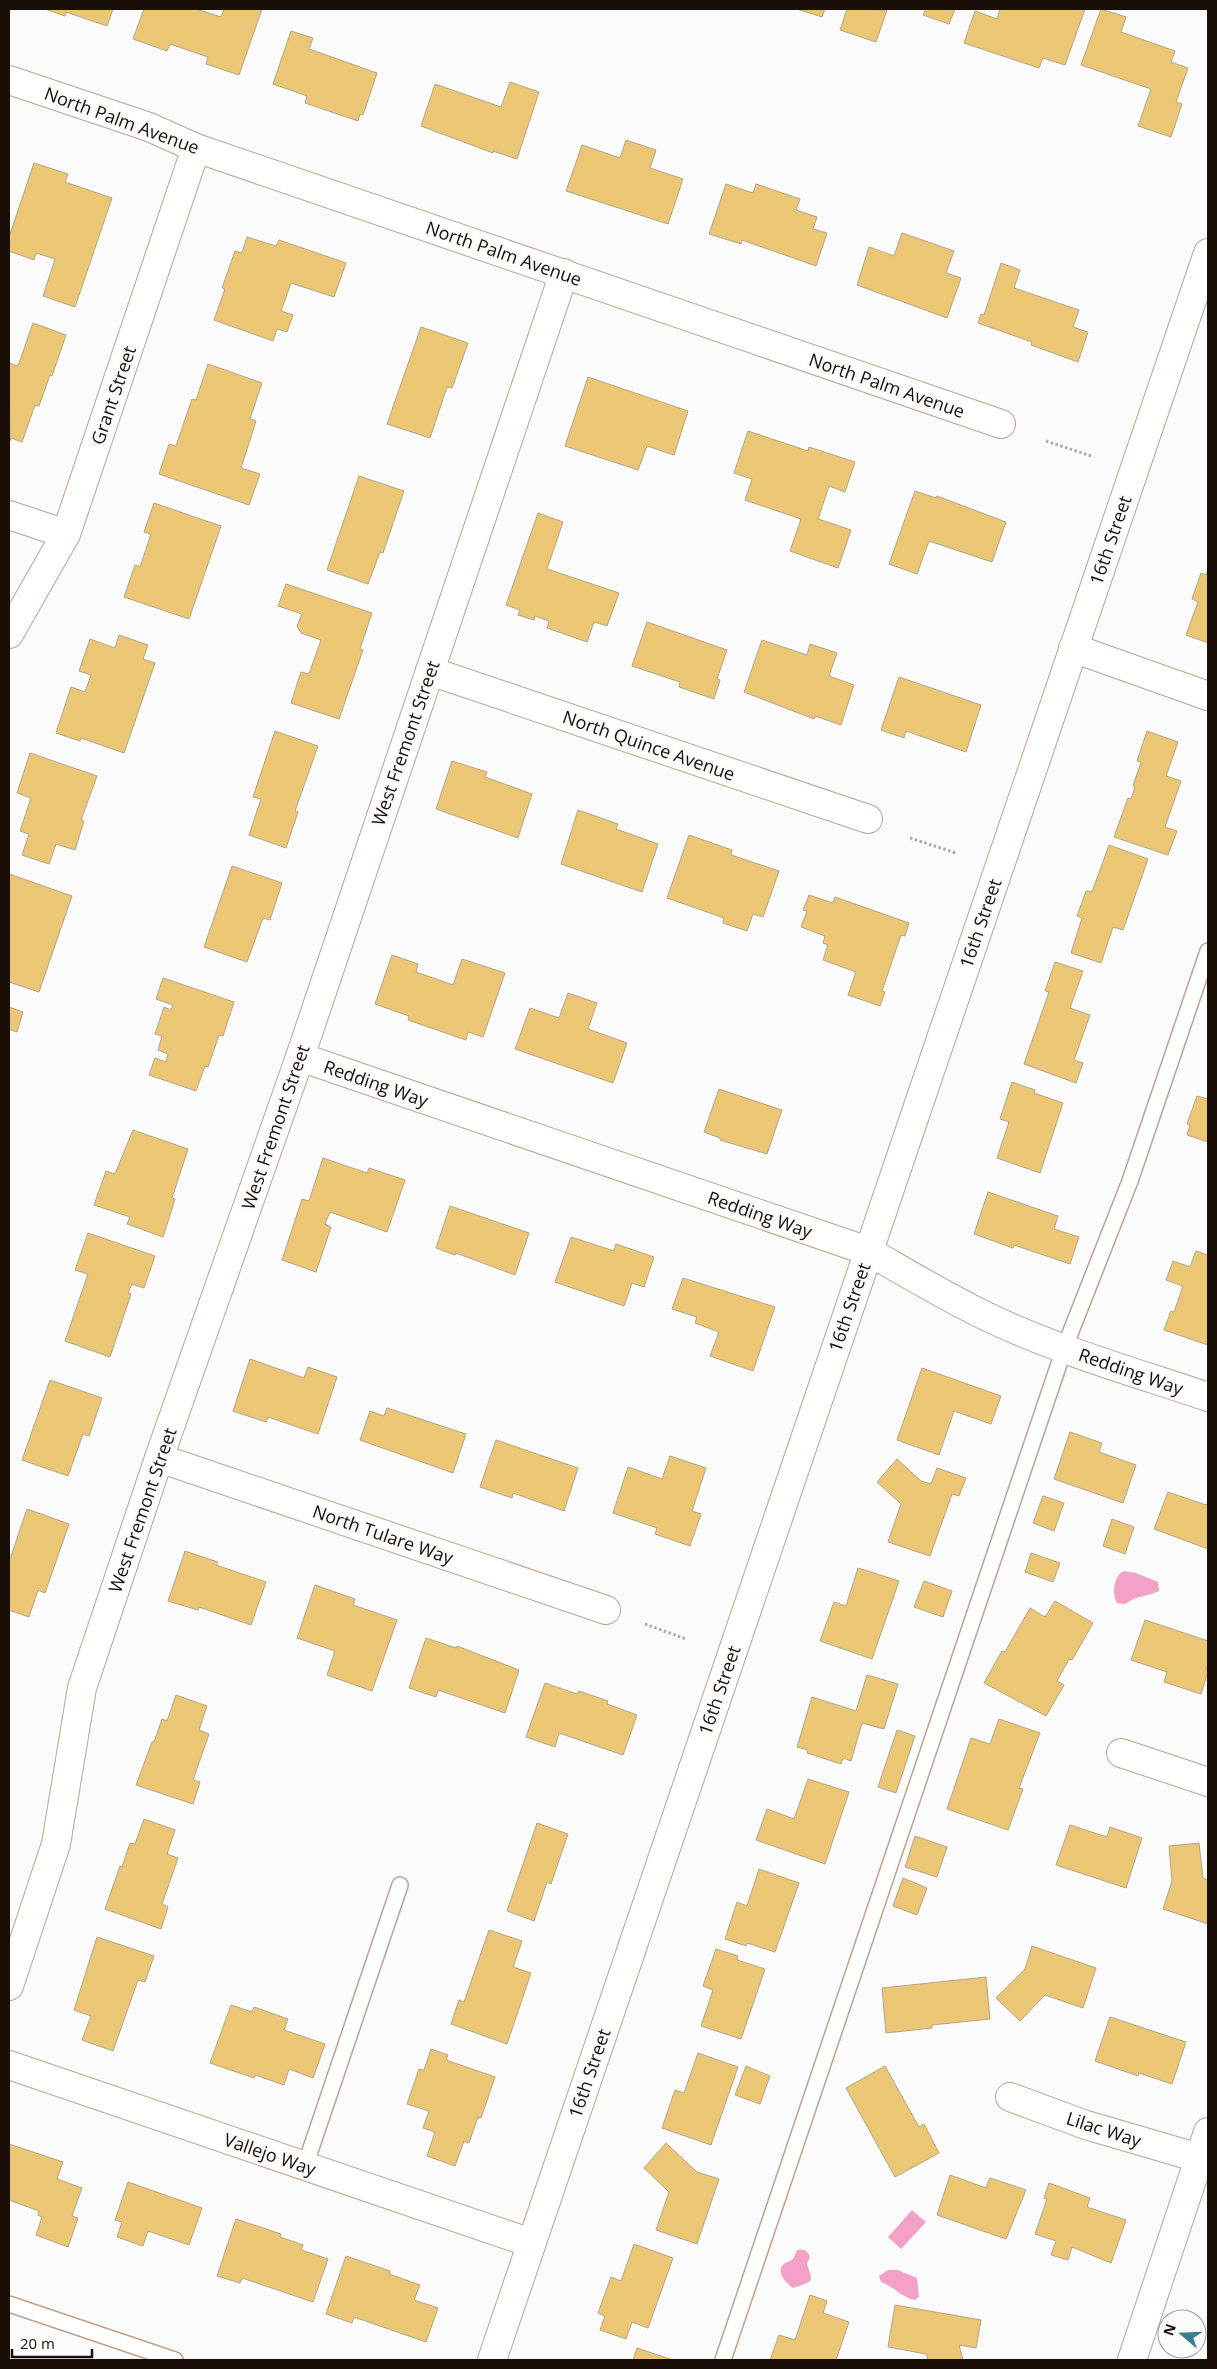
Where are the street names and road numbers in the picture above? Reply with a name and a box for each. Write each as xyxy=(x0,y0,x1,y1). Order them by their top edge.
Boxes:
street label: North Palm Avenue xyxy=(41,81,203,159)
street label: North Palm Avenue xyxy=(423,215,585,291)
street label: Grant Street xyxy=(85,342,141,448)
street label: North Palm Avenue xyxy=(806,347,968,423)
street label: 16th Street xyxy=(1084,492,1136,588)
street label: West Fremont Street xyxy=(365,657,445,829)
street label: North Quince Avenue xyxy=(560,704,738,786)
street label: 16th Street xyxy=(954,875,1006,971)
street label: West Fremont Street xyxy=(235,1041,315,1213)
street label: Redding Way xyxy=(321,1054,432,1112)
street label: Redding Way xyxy=(705,1185,816,1243)
street label: 16th Street xyxy=(823,1259,875,1355)
street label: Redding Way xyxy=(1076,1342,1187,1400)
street label: West Fremont Street xyxy=(102,1424,182,1596)
street label: North Tulare Way xyxy=(310,1499,457,1570)
street label: 16th Street xyxy=(693,1642,745,1738)
street label: 16th Street xyxy=(563,2025,615,2121)
street label: Lilac Way xyxy=(1063,2106,1145,2153)
street label: Vallejo Way xyxy=(221,2127,320,2181)

